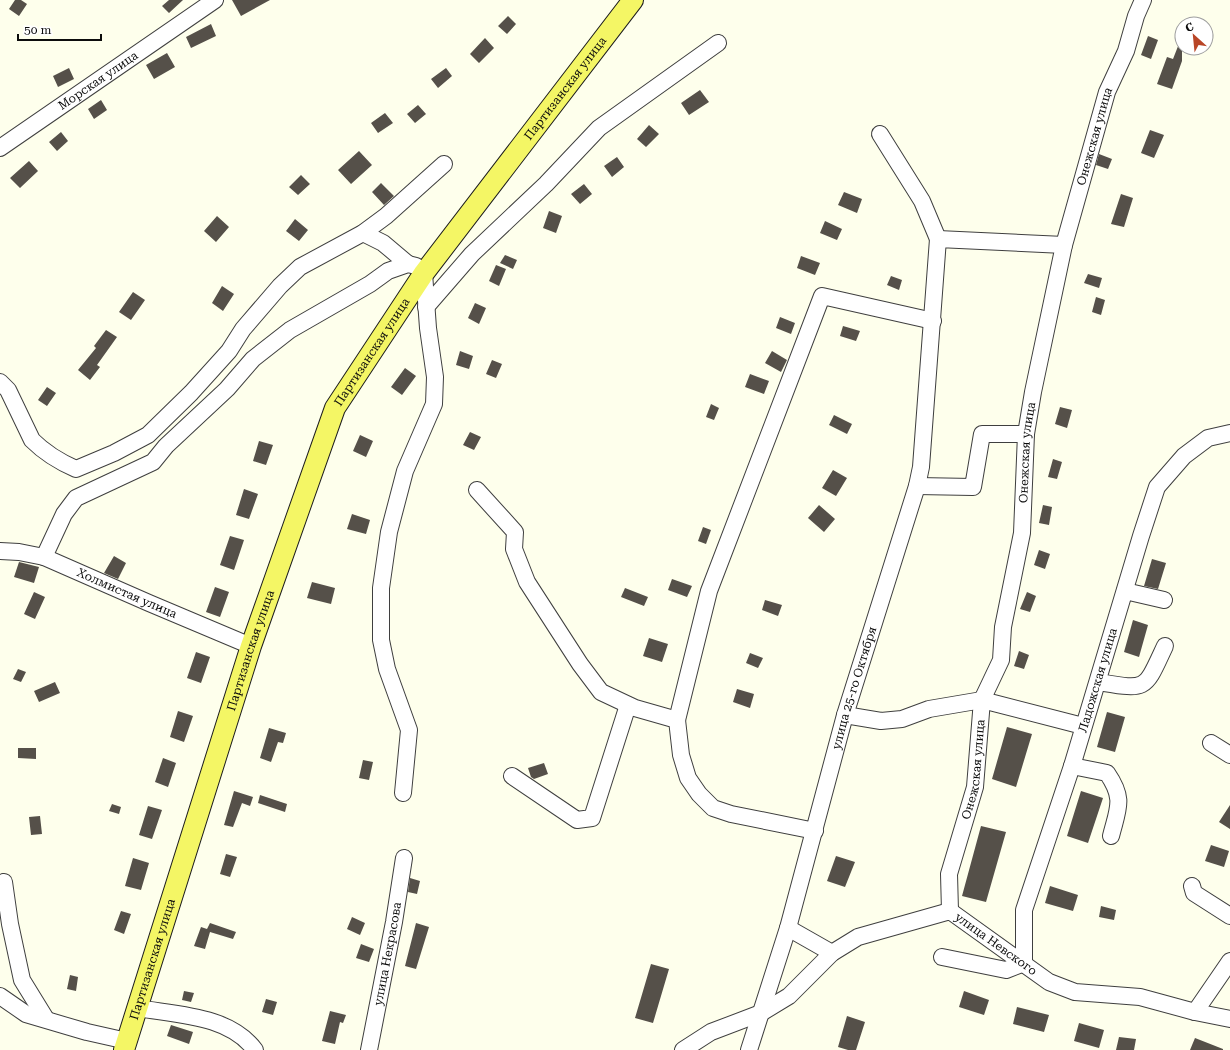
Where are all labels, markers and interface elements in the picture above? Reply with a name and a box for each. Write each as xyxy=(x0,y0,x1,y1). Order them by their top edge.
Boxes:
scale bar xyxy=(18,16,101,42)
north arrow xyxy=(1174,16,1214,56)
text: С xyxy=(1183,20,1196,35)
text: 50 m xyxy=(24,23,51,37)
street label: Партизанская улица xyxy=(521,34,610,143)
street label: Морская улица xyxy=(56,48,141,113)
street label: Онежская улица xyxy=(1074,84,1115,187)
street label: Партизанская улица xyxy=(331,295,413,409)
street label: Онежская улица xyxy=(1016,400,1038,503)
street label: Холмистая улица xyxy=(75,565,180,621)
street label: Партизанская улица xyxy=(224,588,277,713)
street label: улица 25-го Октября xyxy=(829,625,879,751)
street label: Ладожская улица xyxy=(1075,626,1120,734)
street label: Онежская улица xyxy=(959,718,987,821)
street label: Партизанская улица xyxy=(127,897,178,1022)
street label: улица Некрасова xyxy=(371,901,404,1007)
street label: улица Невского xyxy=(952,910,1040,978)

